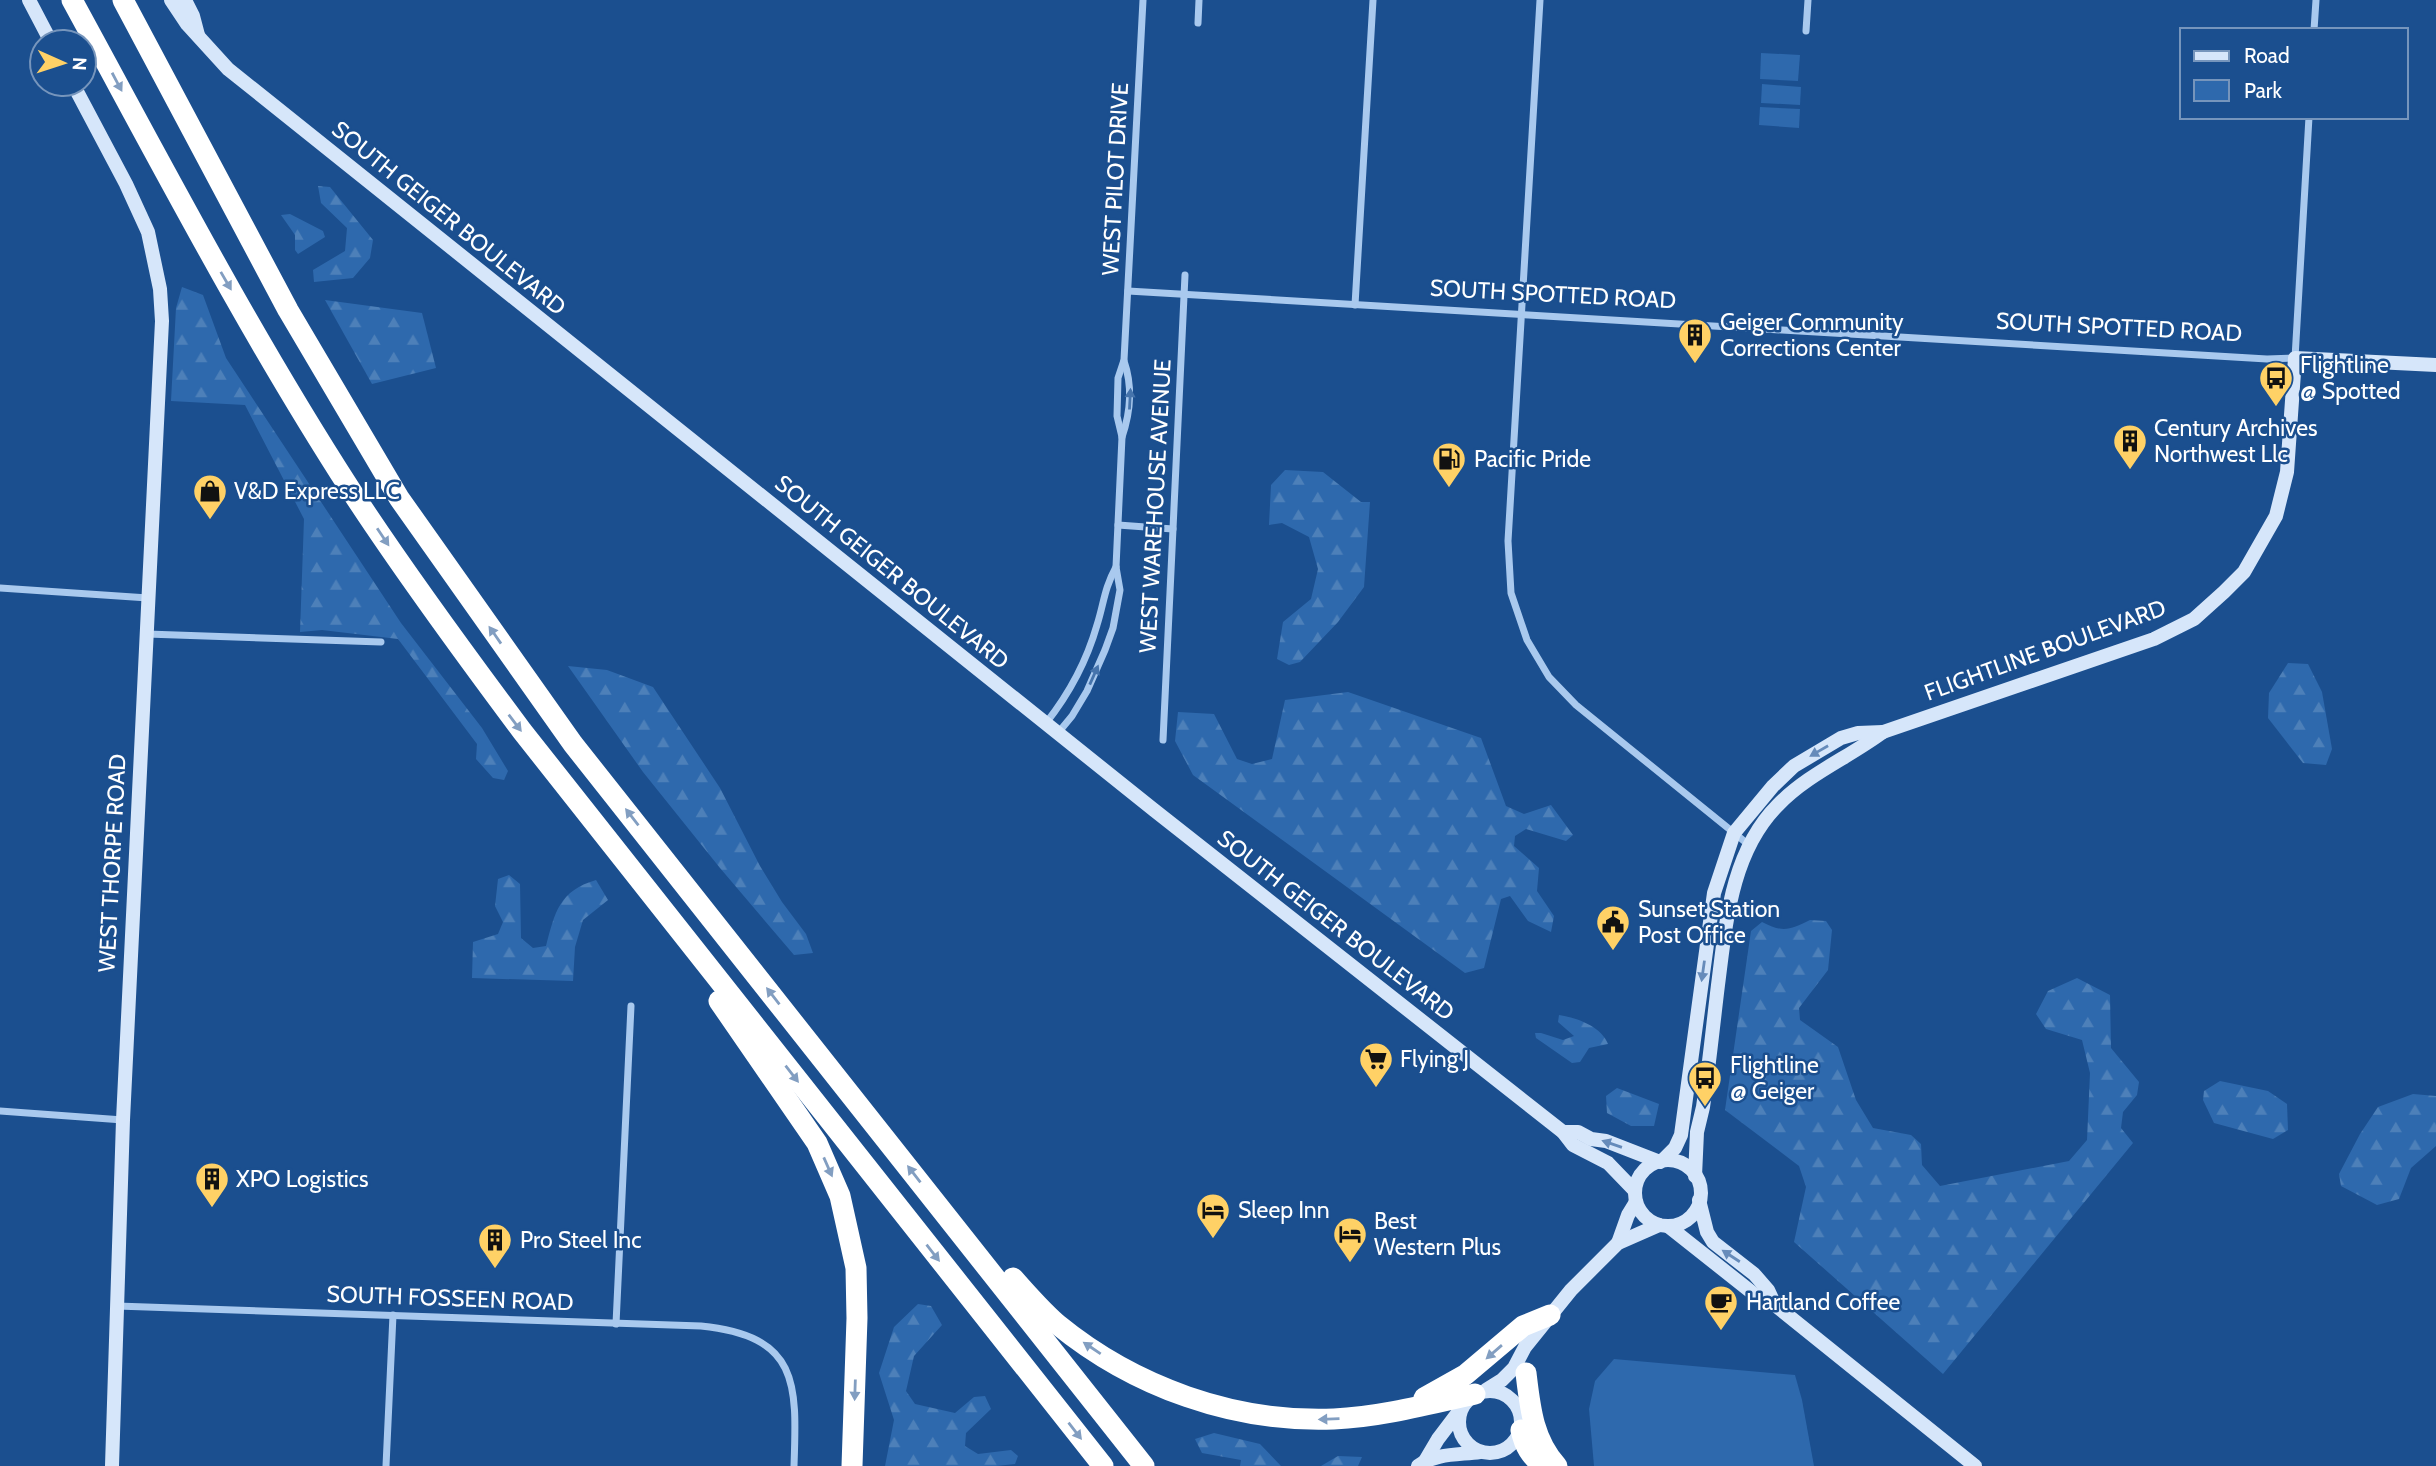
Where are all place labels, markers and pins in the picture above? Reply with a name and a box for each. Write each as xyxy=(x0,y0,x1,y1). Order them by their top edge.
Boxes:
place label: Geiger Community Corrections Center xyxy=(1720,308,1904,362)
building icon: Geiger Community Corrections Center xyxy=(1676,316,1714,365)
place label: Flightline @ Spotted xyxy=(2300,351,2400,405)
bus stop icon: Flightline @ Spotted xyxy=(2257,359,2295,408)
place label: Century Archives Northwest Llc xyxy=(2154,414,2317,468)
building icon: Century Archives Northwest Llc xyxy=(2111,422,2149,471)
fuel station icon: Pacific Pride xyxy=(1430,440,1468,489)
place label: Pacific Pride xyxy=(1474,445,1591,473)
shop icon: V&D Express LLC xyxy=(191,472,229,521)
place label: V&D Express LLC xyxy=(234,477,400,505)
place label: Sunset Station Post Office xyxy=(1638,895,1780,949)
public building icon: Sunset Station Post Office xyxy=(1594,903,1632,952)
supermarket icon: Flying J xyxy=(1357,1040,1395,1089)
place label: Flying J xyxy=(1400,1045,1469,1073)
place label: Flightline @ Geiger xyxy=(1730,1051,1819,1105)
bus stop icon: Flightline @ Geiger xyxy=(1686,1059,1724,1108)
building icon: XPO Logistics xyxy=(193,1160,231,1209)
place label: XPO Logistics xyxy=(236,1165,369,1193)
hotel icon: Sleep Inn xyxy=(1194,1191,1232,1240)
place label: Sleep Inn xyxy=(1238,1196,1330,1224)
place label: Best Western Plus xyxy=(1374,1207,1501,1261)
hotel icon: Best Western Plus xyxy=(1331,1215,1369,1264)
building icon: Pro Steel Inc xyxy=(476,1221,514,1270)
place label: Pro Steel Inc xyxy=(520,1226,642,1254)
cafe icon: Hartland Coffee xyxy=(1702,1283,1740,1332)
place label: Hartland Coffee xyxy=(1746,1288,1900,1316)

